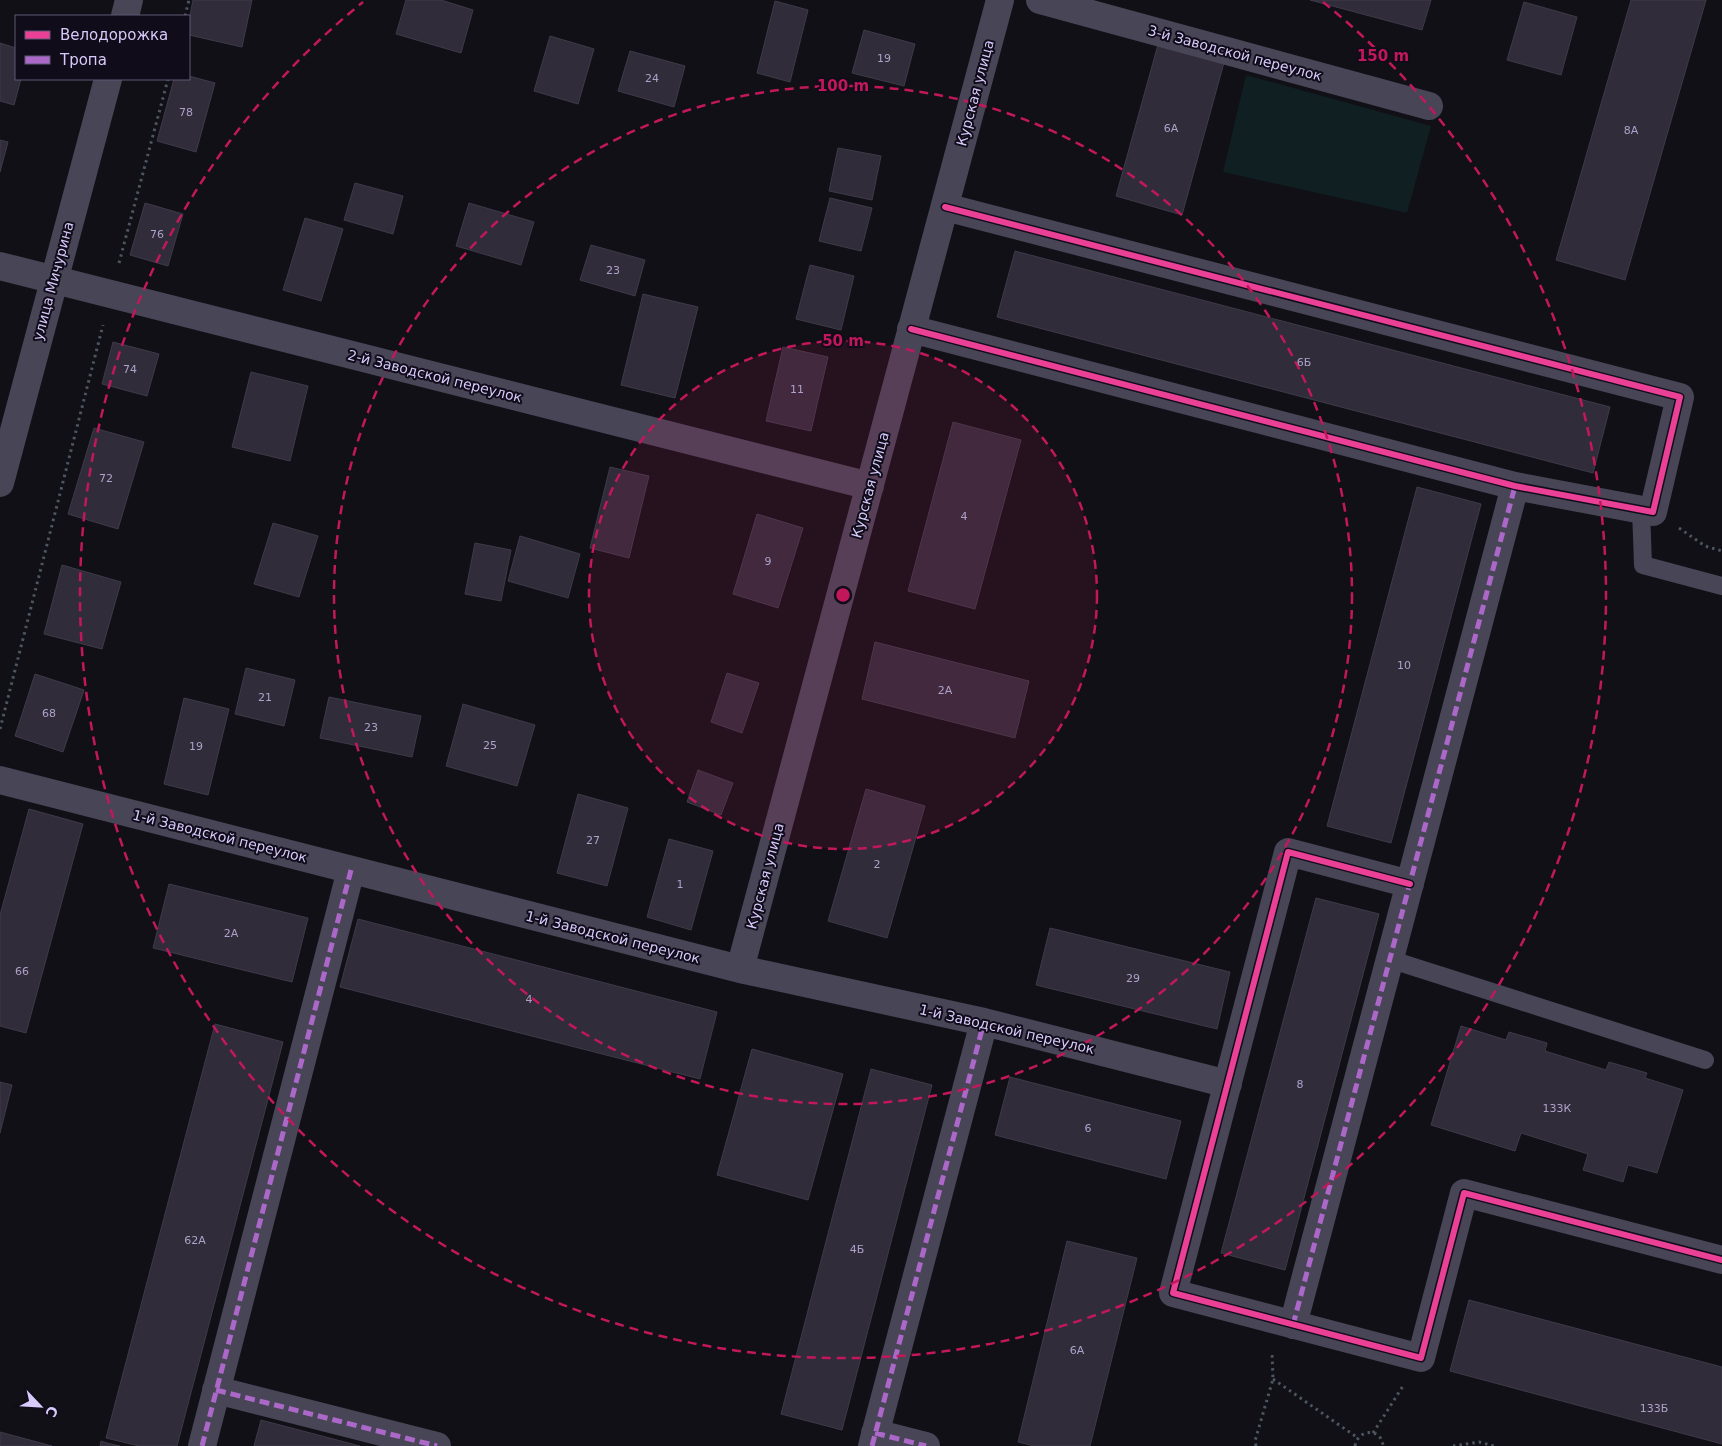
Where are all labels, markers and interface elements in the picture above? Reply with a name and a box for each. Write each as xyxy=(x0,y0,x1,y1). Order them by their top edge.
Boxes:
legend xyxy=(15,15,190,80)
street label: 3-й Заводской переулок xyxy=(1146,22,1324,84)
text: Велодорожка xyxy=(60,26,168,44)
street label: Курская улица xyxy=(953,38,997,148)
text: 150 m xyxy=(1357,47,1409,65)
text: Тропа xyxy=(59,51,107,69)
house number: 19 xyxy=(877,52,891,65)
house number: 24 xyxy=(645,72,659,85)
text: 100 m xyxy=(817,77,869,95)
house number: 78 xyxy=(179,106,193,119)
house number: 6А xyxy=(1164,122,1179,135)
house number: 8А xyxy=(1624,124,1639,137)
street label: улица Мичурина xyxy=(29,220,77,342)
house number: 76 xyxy=(150,228,164,241)
house number: 23 xyxy=(606,264,620,277)
text: 50 m xyxy=(822,332,864,350)
street label: 2-й Заводской переулок xyxy=(346,347,524,405)
house number: 6Б xyxy=(1297,356,1311,369)
house number: 74 xyxy=(123,363,137,376)
house number: 11 xyxy=(790,383,804,396)
street label: Курская улица xyxy=(848,430,892,540)
house number: 72 xyxy=(99,472,113,485)
house number: 4 xyxy=(961,510,968,523)
house number: 9 xyxy=(765,555,772,568)
centre of rings xyxy=(834,586,852,604)
house number: 10 xyxy=(1397,659,1411,672)
house number: 2А xyxy=(938,684,953,697)
house number: 21 xyxy=(258,691,272,704)
house number: 68 xyxy=(42,707,56,720)
house number: 23 xyxy=(364,721,378,734)
house number: 25 xyxy=(483,739,497,752)
house number: 19 xyxy=(189,740,203,753)
street label: 1-й Заводской переулок xyxy=(131,807,309,865)
street label: Курская улица xyxy=(743,821,787,931)
house number: 27 xyxy=(586,834,600,847)
house number: 2 xyxy=(874,858,881,871)
house number: 1 xyxy=(677,878,684,891)
street label: 1-й Заводской переулок xyxy=(524,908,702,966)
house number: 2А xyxy=(224,927,239,940)
house number: 66 xyxy=(15,965,29,978)
house number: 29 xyxy=(1126,972,1140,985)
house number: 4 xyxy=(526,993,533,1006)
street label: 1-й Заводской переулок xyxy=(918,1001,1096,1057)
house number: 8 xyxy=(1297,1078,1304,1091)
house number: 133К xyxy=(1543,1102,1572,1115)
house number: 6 xyxy=(1085,1122,1092,1135)
house number: 62А xyxy=(184,1234,206,1247)
house number: 4Б xyxy=(850,1243,864,1256)
house number: 6А xyxy=(1070,1344,1085,1357)
north arrow xyxy=(15,1381,65,1431)
house number: 133Б xyxy=(1640,1402,1668,1415)
text: С xyxy=(42,1403,61,1420)

